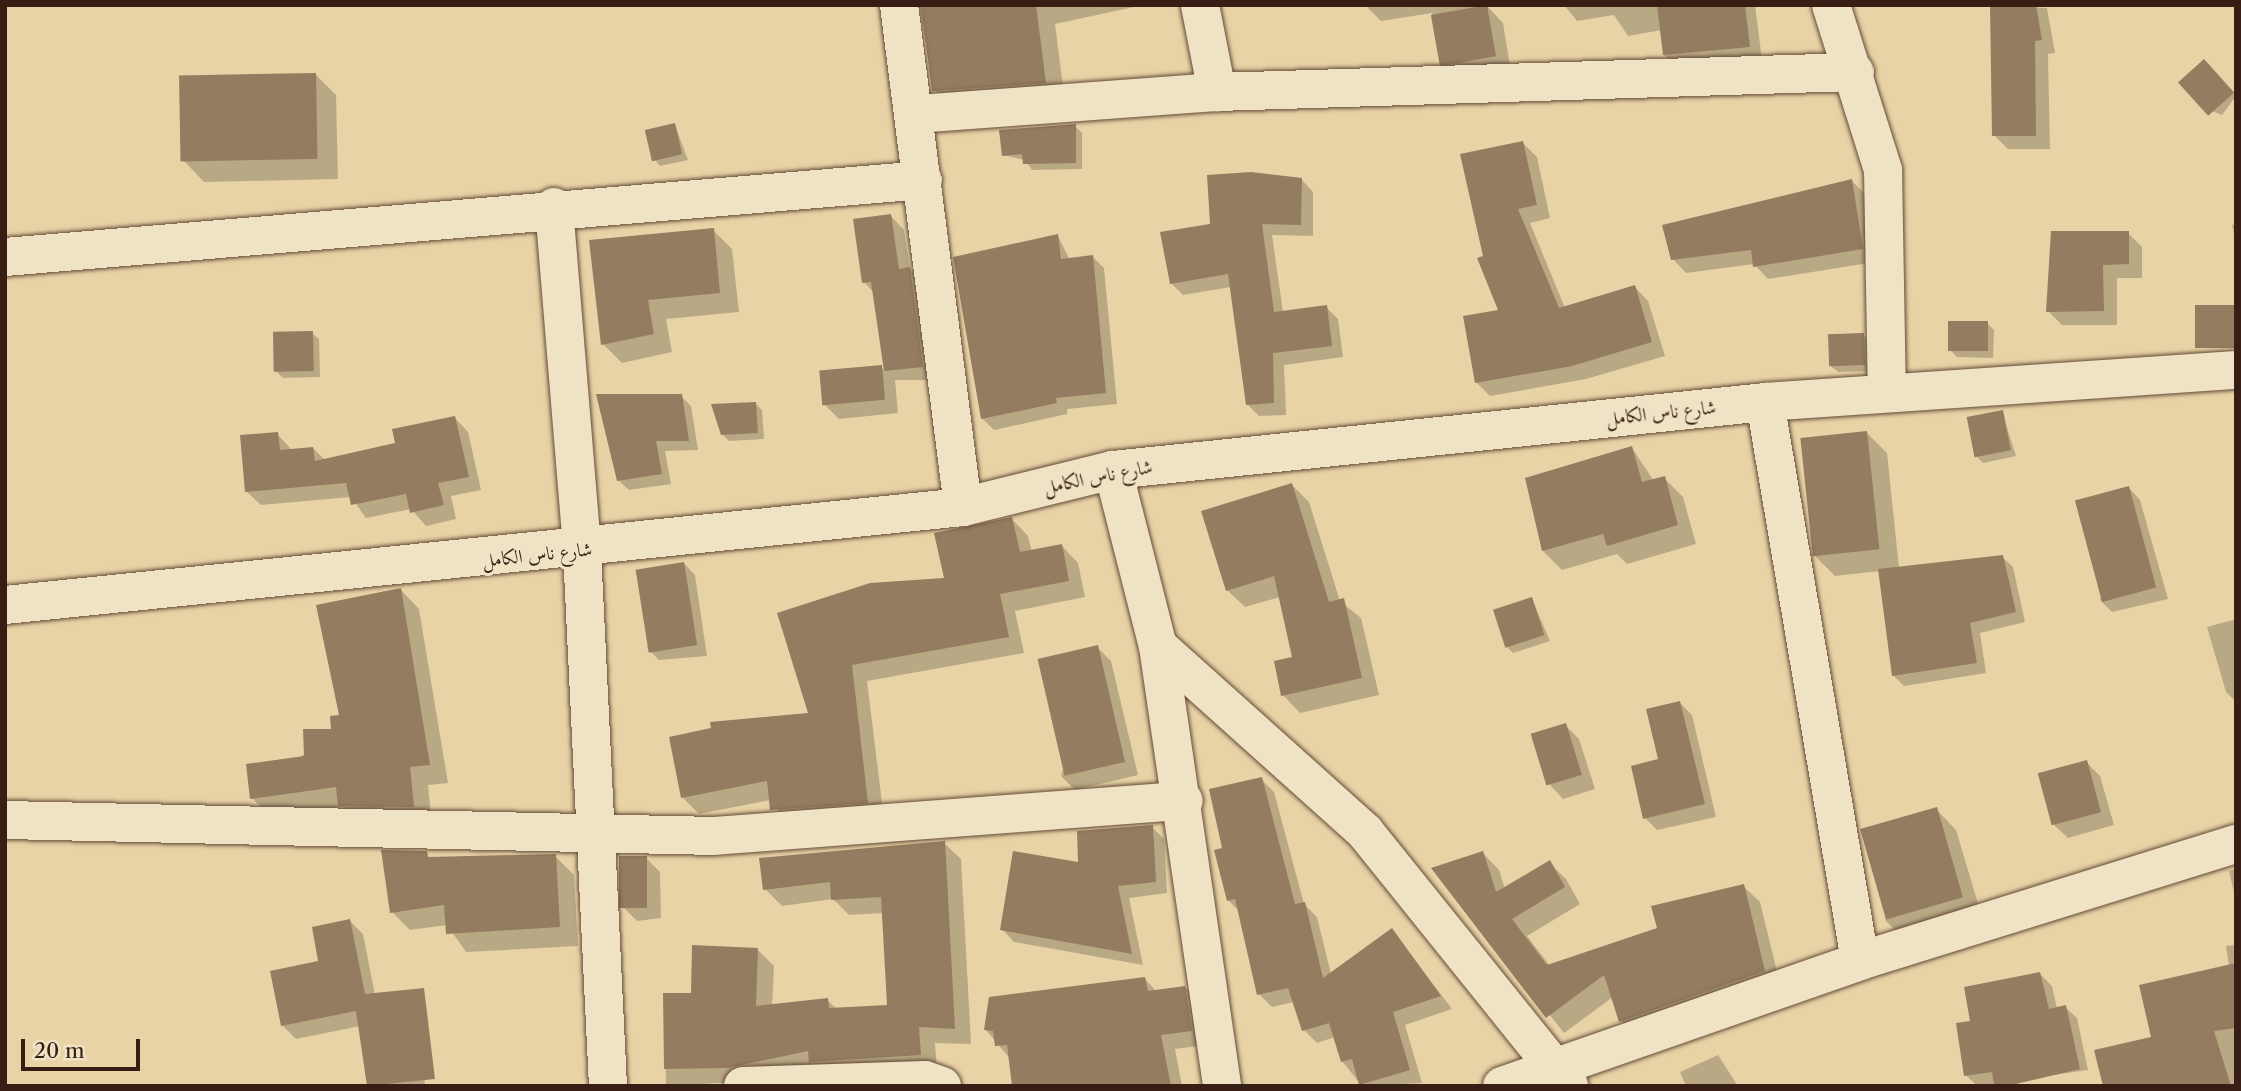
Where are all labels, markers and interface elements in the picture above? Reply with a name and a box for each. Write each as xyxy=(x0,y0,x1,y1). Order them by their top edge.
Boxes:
street label: شارع ناس الكامل xyxy=(1605,396,1717,430)
street label: شارع ناس الكامل xyxy=(1042,455,1154,499)
street label: شارع ناس الكامل xyxy=(481,538,593,572)
scale bar xyxy=(24,1024,144,1068)
text: 20 m xyxy=(34,1038,85,1063)

